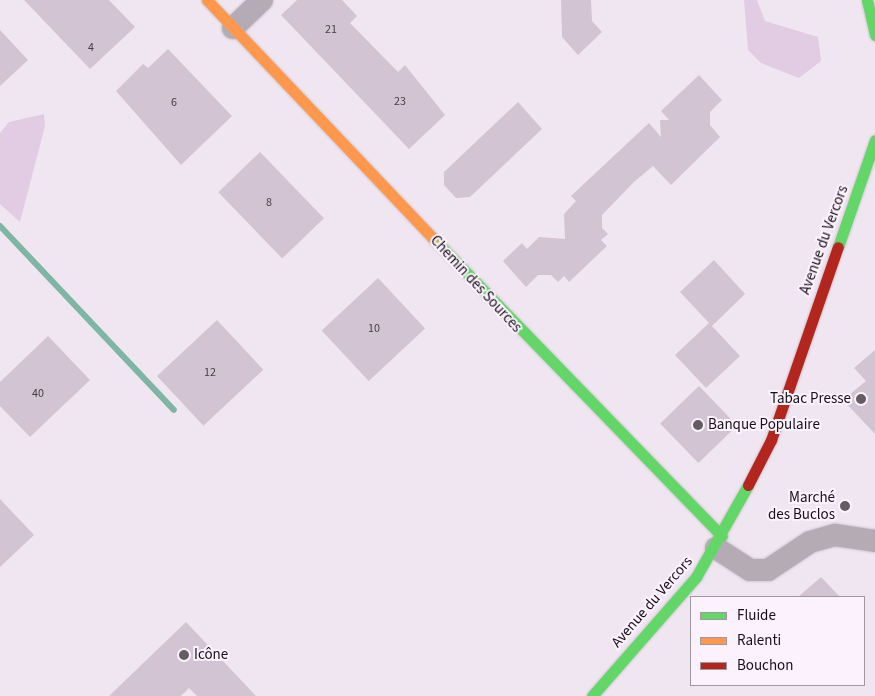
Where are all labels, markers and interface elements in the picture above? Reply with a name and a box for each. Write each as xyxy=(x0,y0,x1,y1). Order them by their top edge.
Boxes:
house number: 21 xyxy=(325,23,337,37)
house number: 4 xyxy=(88,41,94,55)
house number: 23 xyxy=(394,95,406,109)
house number: 6 xyxy=(171,96,177,110)
street label: Avenue du Vercors xyxy=(796,183,852,297)
house number: 8 xyxy=(266,196,272,210)
street label: Chemin des Sources xyxy=(426,232,526,336)
house number: 10 xyxy=(368,322,380,336)
house number: 12 xyxy=(204,366,216,380)
house number: 40 xyxy=(32,387,44,401)
place label: Tabac Presse xyxy=(770,390,851,408)
marker: Tabac Presse xyxy=(855,393,867,405)
place label: Banque Populaire xyxy=(708,416,820,434)
marker: Banque Populaire xyxy=(692,419,704,431)
place label: Marché des Buclos xyxy=(768,488,835,523)
marker: Marché des Buclos xyxy=(839,500,851,512)
street label: Avenue du Vercors xyxy=(608,553,696,651)
legend xyxy=(690,596,865,686)
text: Fluide xyxy=(737,605,776,626)
text: Ralenti xyxy=(737,630,781,651)
place label: Icône xyxy=(194,646,228,664)
marker: Icône xyxy=(178,649,190,661)
text: Bouchon xyxy=(737,655,793,676)

